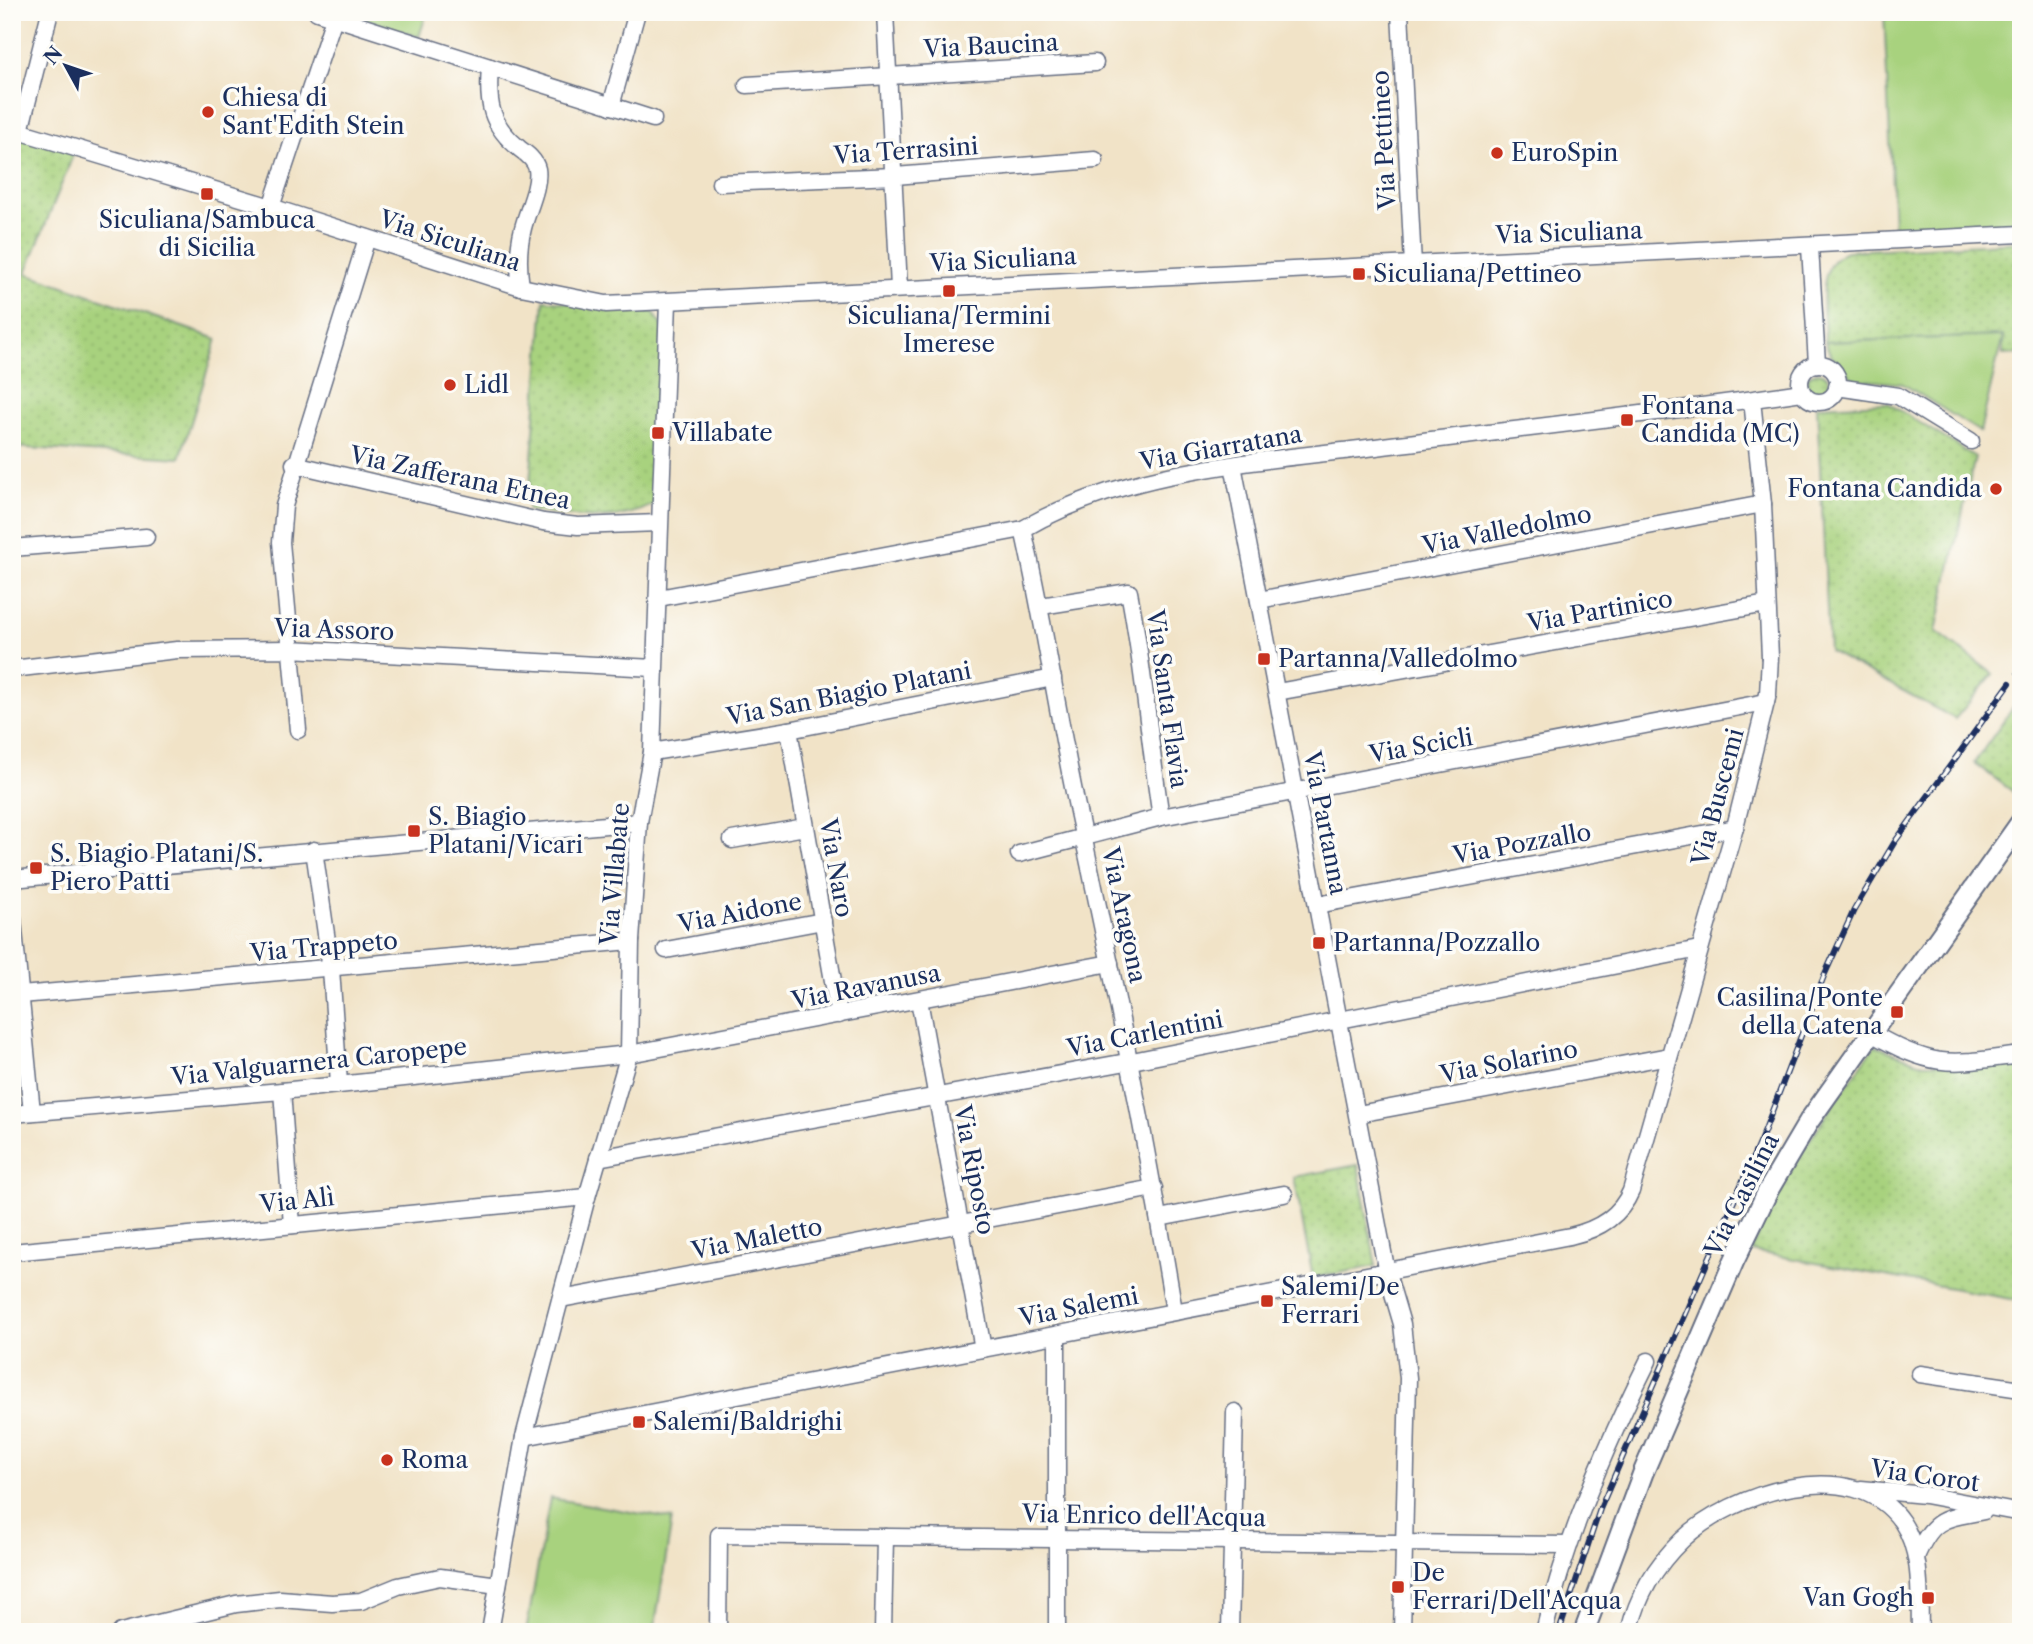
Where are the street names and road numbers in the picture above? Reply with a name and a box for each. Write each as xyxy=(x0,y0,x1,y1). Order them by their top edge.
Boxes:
street label: Via Baucina xyxy=(922,27,1060,64)
street label: Via Pettineo xyxy=(1365,70,1402,211)
street label: Via Terrasini xyxy=(832,131,979,170)
street label: Via Siculiana xyxy=(375,204,525,277)
street label: Via Siculiana xyxy=(1494,215,1643,250)
street label: Via Siculiana xyxy=(928,241,1078,278)
street label: Via Giarratana xyxy=(1137,419,1305,476)
street label: Via Zafferana Etnea xyxy=(346,440,573,515)
street label: Via Valledolmo xyxy=(1419,499,1594,560)
street label: Via Partinico xyxy=(1524,583,1675,638)
street label: Via Santa Flavia xyxy=(1140,607,1194,791)
street label: Via Assoro xyxy=(272,613,395,646)
street label: Via San Biagio Platani xyxy=(723,656,974,732)
street label: Via Scicli xyxy=(1366,722,1475,769)
street label: Via Buscemi xyxy=(1685,725,1750,870)
street label: Via Partanna xyxy=(1297,748,1354,897)
street label: Via Villabate xyxy=(594,801,635,947)
street label: Via Naro xyxy=(813,815,859,920)
street label: Via Pozzallo xyxy=(1450,817,1593,870)
street label: Via Aragona xyxy=(1096,844,1153,986)
street label: Via Aidone xyxy=(675,886,804,939)
street label: Via Trappeto xyxy=(248,926,399,967)
street label: Via Ravanusa xyxy=(788,958,943,1015)
street label: Via Carlentini xyxy=(1063,1004,1225,1063)
street label: Via Valguarnera Caropepe xyxy=(169,1032,468,1092)
street label: Via Solarino xyxy=(1437,1034,1580,1089)
street label: Via Riposto xyxy=(948,1102,1001,1237)
street label: Via Casilina xyxy=(1698,1128,1785,1262)
street label: Via Alì xyxy=(257,1182,336,1219)
street label: Via Maletto xyxy=(688,1212,825,1266)
street label: Via Salemi xyxy=(1016,1281,1141,1332)
street label: Via Corot xyxy=(1868,1453,1982,1498)
street label: Via Enrico dell'Acqua xyxy=(1021,1499,1267,1532)

